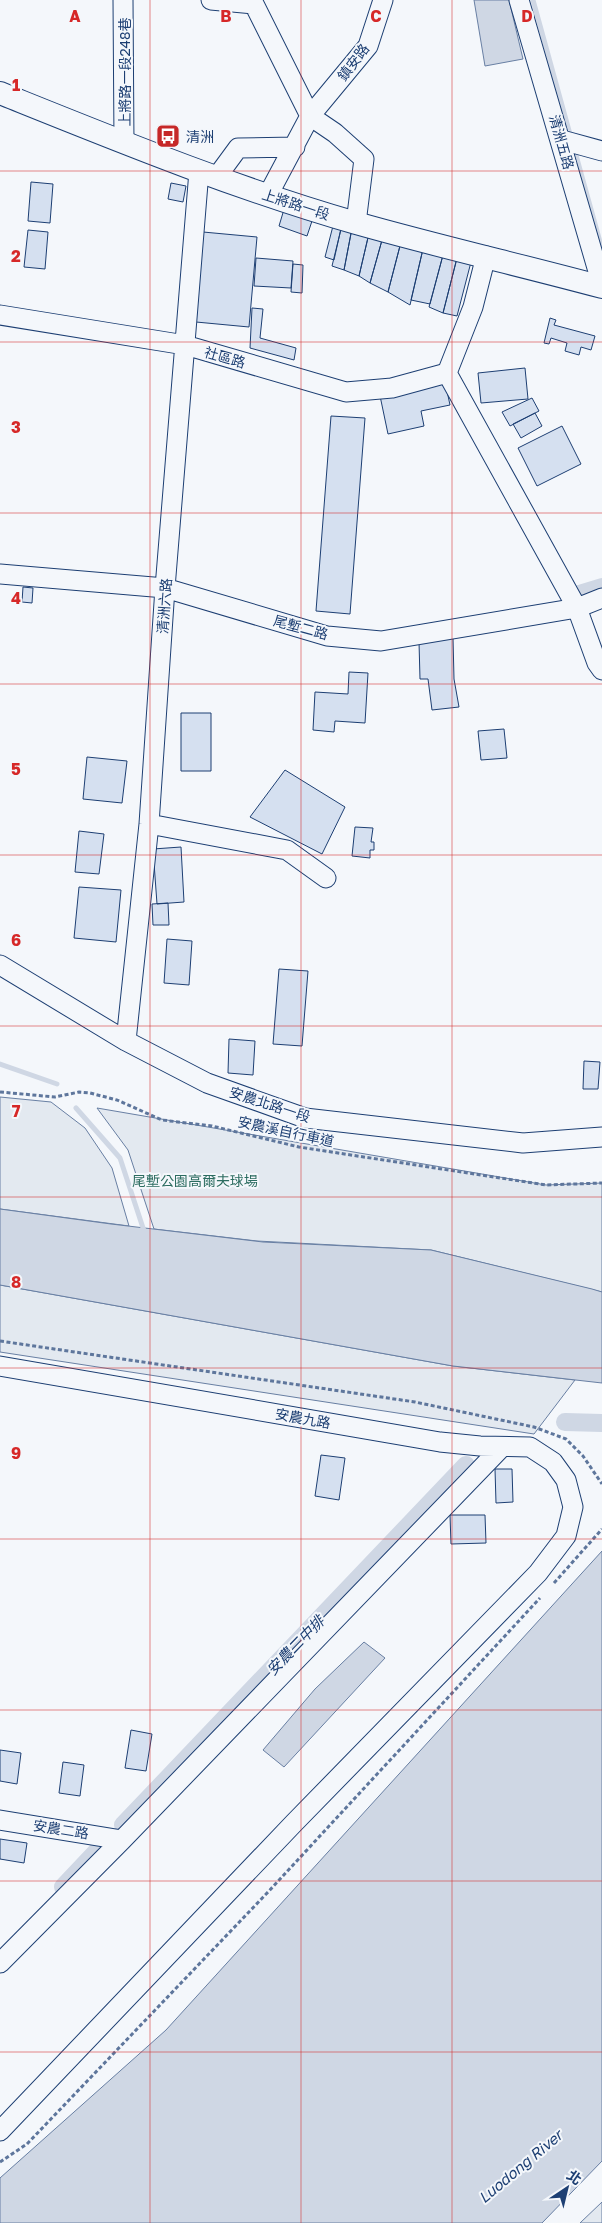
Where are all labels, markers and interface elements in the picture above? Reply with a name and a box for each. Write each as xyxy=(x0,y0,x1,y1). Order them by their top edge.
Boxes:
text: A xyxy=(69,6,81,26)
text: B xyxy=(220,6,232,26)
text: C xyxy=(370,6,382,26)
text: D xyxy=(521,6,533,26)
street label: 上將路一段248巷 xyxy=(116,17,133,127)
street label: 鎮安路 xyxy=(334,40,372,84)
text: 1 xyxy=(12,75,20,95)
street label: 清洲五路 xyxy=(546,113,578,171)
bus stop icon: 清洲 xyxy=(155,123,181,149)
place label: 清洲 xyxy=(186,128,214,145)
street label: 上將路一段 xyxy=(260,185,332,223)
text: 2 xyxy=(11,246,21,266)
street label: 社區路 xyxy=(202,343,248,371)
text: 3 xyxy=(11,417,21,437)
street label: 清洲六路 xyxy=(154,577,174,635)
text: 4 xyxy=(11,588,21,608)
street label: 尾塹二路 xyxy=(272,612,330,642)
text: 5 xyxy=(11,759,21,779)
text: 6 xyxy=(11,930,21,950)
street label: 安農北路一段 xyxy=(227,1083,313,1125)
text: 7 xyxy=(12,1101,21,1121)
street label: 安農溪自行車道 xyxy=(236,1112,336,1150)
park label: 尾塹公園高爾夫球場 xyxy=(132,1172,258,1189)
text: 8 xyxy=(11,1272,21,1292)
street label: 安農九路 xyxy=(274,1405,332,1431)
text: 9 xyxy=(11,1443,21,1463)
water label: 安農二中排 xyxy=(262,1610,329,1678)
street label: 安農二路 xyxy=(32,1816,90,1842)
water label: Luodong River xyxy=(475,2124,568,2207)
north arrow xyxy=(542,2163,592,2213)
text: 北 xyxy=(564,2166,585,2188)

